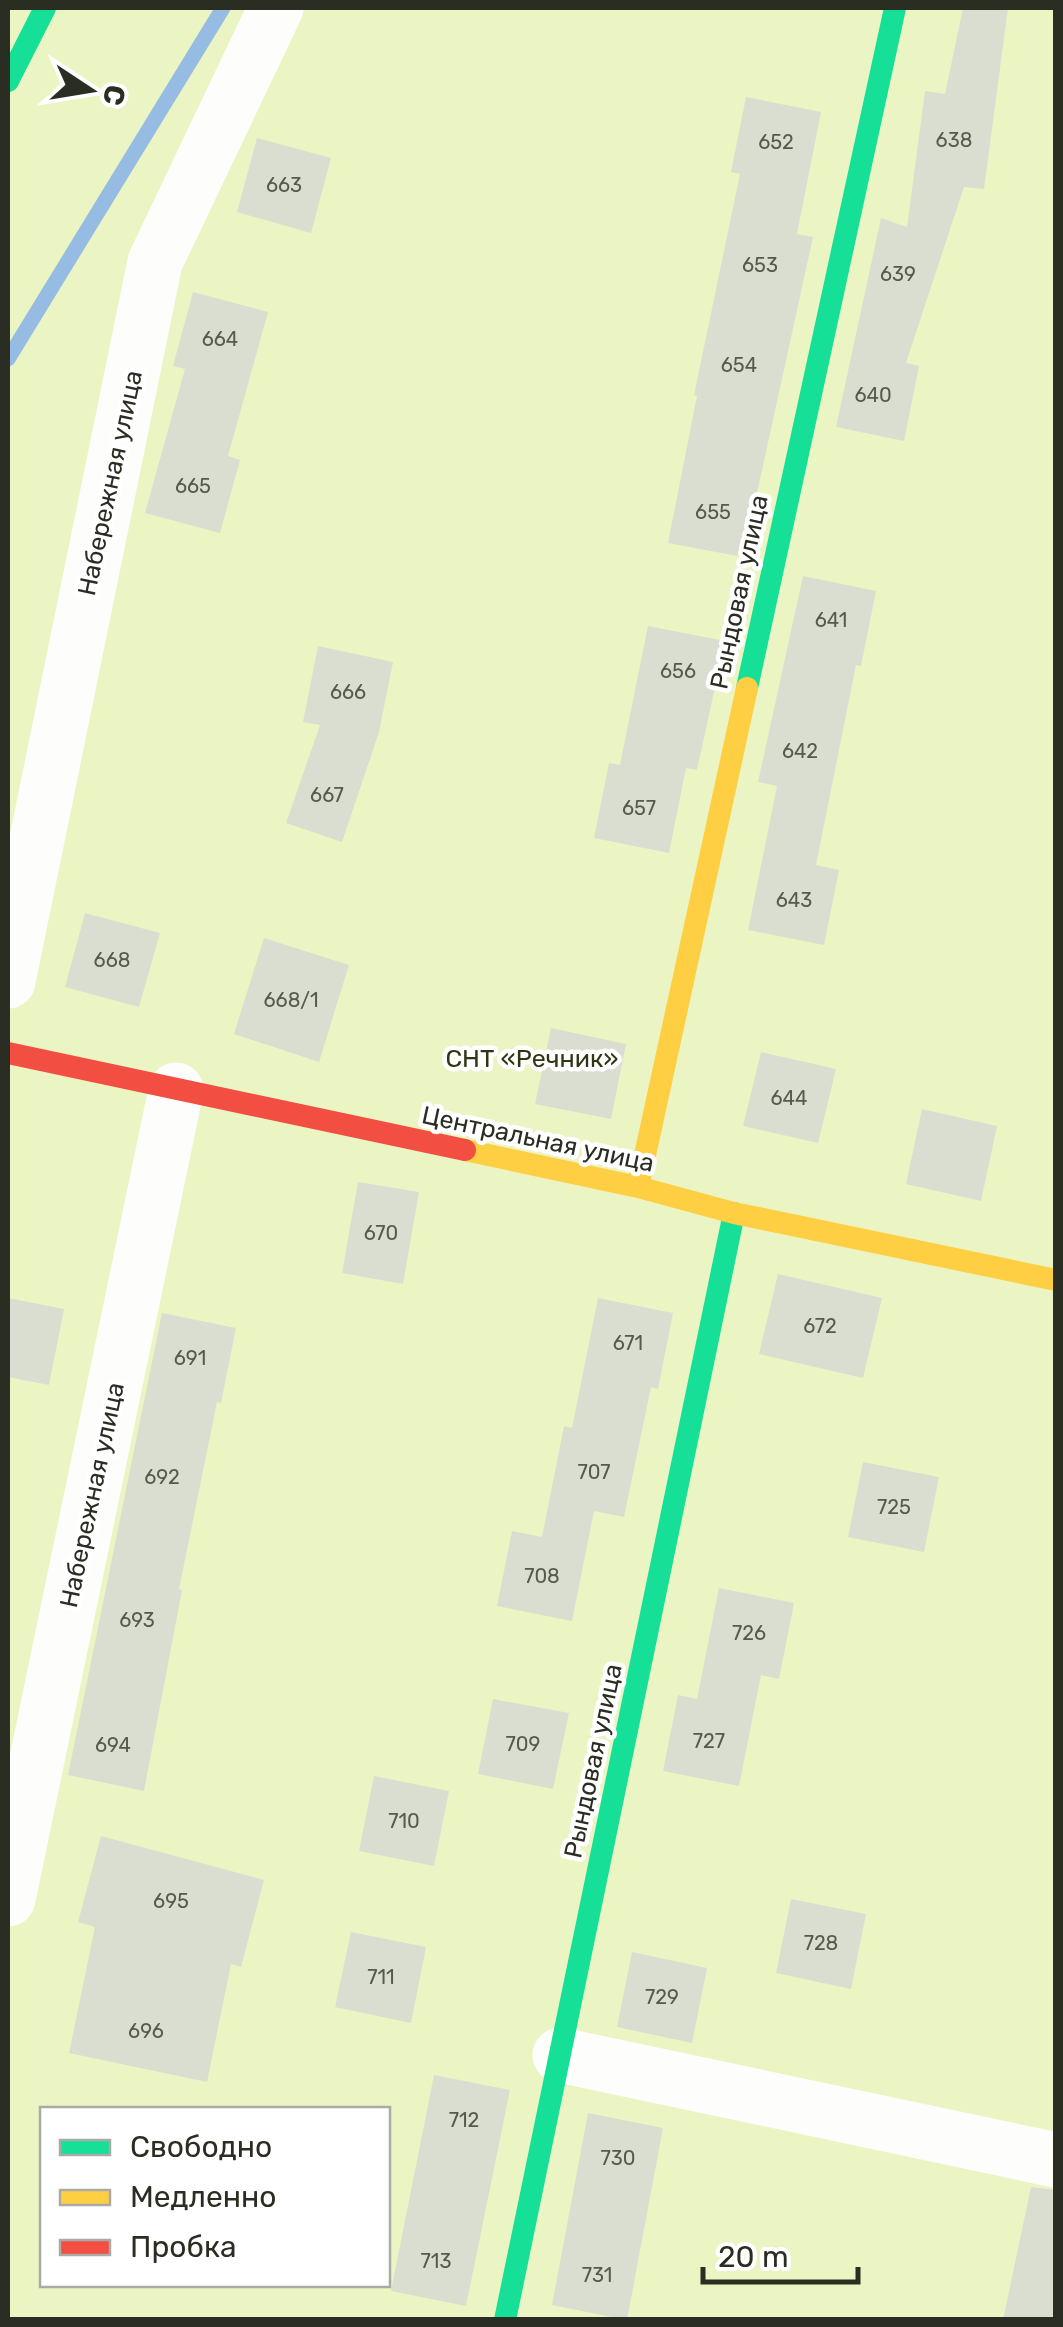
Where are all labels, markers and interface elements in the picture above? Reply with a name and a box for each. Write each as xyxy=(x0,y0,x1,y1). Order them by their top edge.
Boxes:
north arrow xyxy=(40,40,140,140)
text: С xyxy=(96,82,132,108)
house number: 638 xyxy=(936,128,972,152)
house number: 652 xyxy=(758,130,794,154)
house number: 663 xyxy=(266,173,302,197)
house number: 653 xyxy=(742,253,778,277)
house number: 639 xyxy=(880,262,916,286)
house number: 664 xyxy=(202,327,238,351)
house number: 654 xyxy=(721,353,757,377)
street label: Набережная улица xyxy=(72,368,148,598)
house number: 640 xyxy=(854,383,892,407)
house number: 665 xyxy=(175,474,211,498)
street label: Рындовая улица xyxy=(704,492,774,692)
house number: 655 xyxy=(695,500,731,524)
house number: 641 xyxy=(815,608,847,632)
house number: 656 xyxy=(660,659,696,683)
house number: 666 xyxy=(330,680,366,704)
house number: 642 xyxy=(782,739,818,763)
house number: 667 xyxy=(310,783,344,807)
house number: 657 xyxy=(622,796,656,820)
house number: 643 xyxy=(776,888,812,912)
house number: 668 xyxy=(94,948,130,972)
house number: 668/1 xyxy=(264,988,318,1012)
park label: СНТ «Речник» xyxy=(445,1044,619,1073)
house number: 644 xyxy=(771,1086,807,1110)
street label: Центральная улица xyxy=(419,1100,657,1178)
house number: 670 xyxy=(364,1221,398,1245)
house number: 672 xyxy=(803,1314,837,1338)
house number: 671 xyxy=(613,1331,643,1355)
house number: 691 xyxy=(174,1346,206,1370)
street label: Набережная улица xyxy=(54,1380,130,1610)
house number: 707 xyxy=(577,1460,611,1484)
house number: 692 xyxy=(144,1465,180,1489)
house number: 725 xyxy=(877,1495,911,1519)
house number: 708 xyxy=(524,1564,560,1588)
house number: 693 xyxy=(119,1608,155,1632)
house number: 726 xyxy=(732,1621,766,1645)
street label: Рындовая улица xyxy=(558,1661,628,1861)
house number: 727 xyxy=(693,1729,725,1753)
house number: 709 xyxy=(506,1732,540,1756)
house number: 694 xyxy=(95,1733,131,1757)
house number: 710 xyxy=(388,1809,420,1833)
house number: 695 xyxy=(153,1889,189,1913)
house number: 728 xyxy=(804,1931,838,1955)
house number: 711 xyxy=(367,1965,395,1989)
house number: 729 xyxy=(645,1985,679,2009)
house number: 696 xyxy=(128,2019,164,2043)
legend xyxy=(40,2107,390,2287)
house number: 712 xyxy=(449,2108,479,2132)
text: Свободно xyxy=(130,2129,272,2165)
house number: 730 xyxy=(601,2146,635,2170)
text: Медленно xyxy=(130,2179,277,2215)
scale bar xyxy=(703,2222,858,2284)
text: Пробка xyxy=(130,2229,237,2265)
text: 20 m xyxy=(718,2239,789,2275)
house number: 713 xyxy=(421,2249,451,2273)
house number: 731 xyxy=(582,2263,612,2287)

